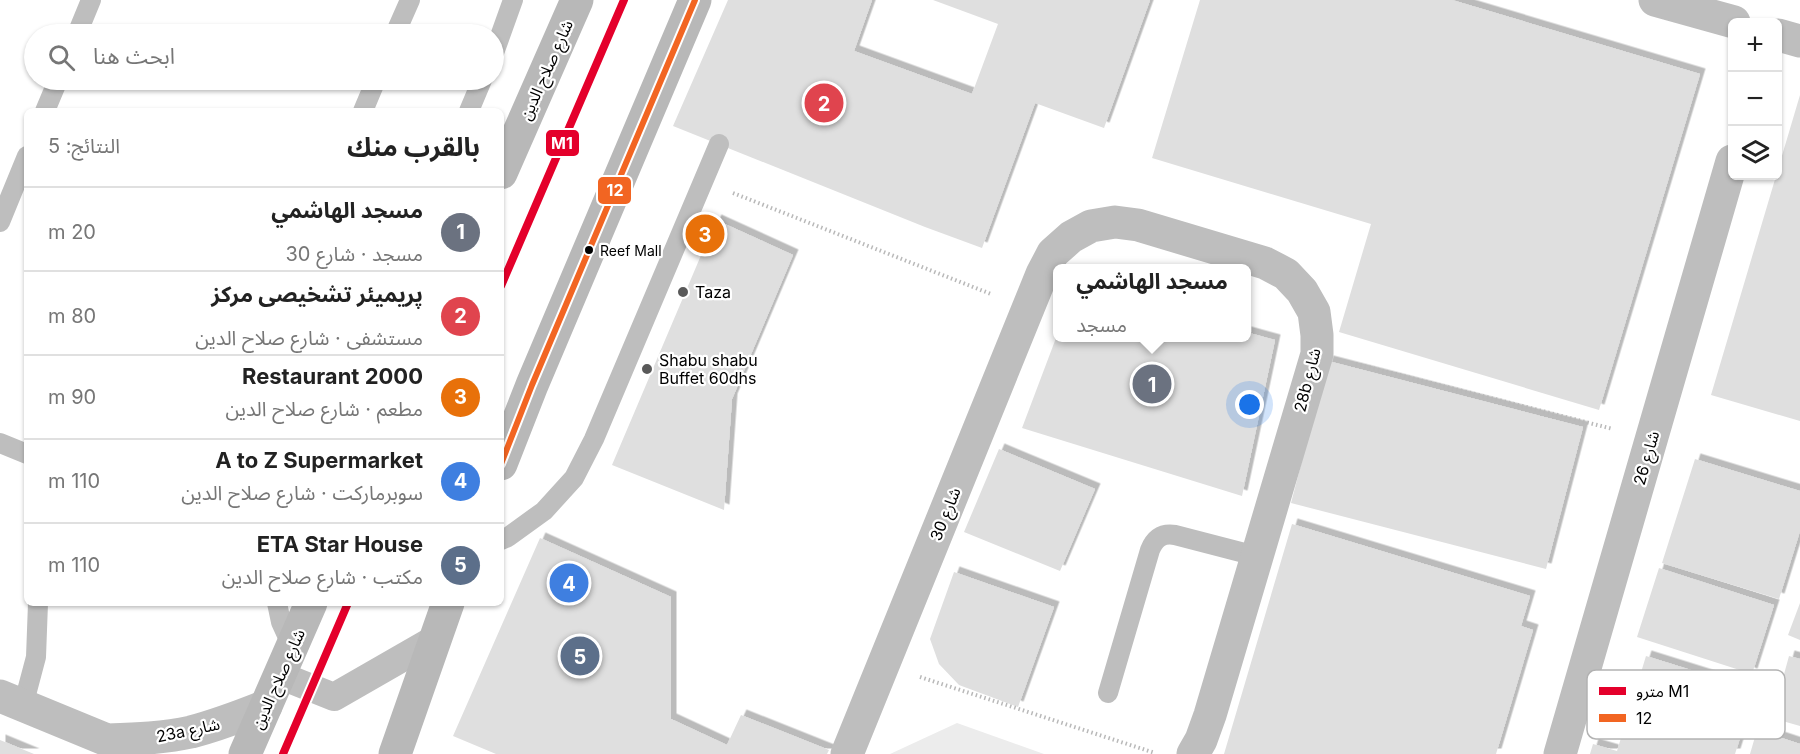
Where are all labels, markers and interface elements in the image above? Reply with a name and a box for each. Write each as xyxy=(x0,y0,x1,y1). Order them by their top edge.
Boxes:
street label: شارع صلاح الدين xyxy=(515,17,580,124)
map controls xyxy=(1728,18,1782,180)
button: + xyxy=(1728,18,1782,72)
search box xyxy=(24,24,504,90)
icon: search xyxy=(45,41,78,74)
text: ابحث هنا xyxy=(93,43,175,69)
button: − xyxy=(1728,72,1782,126)
pin: 2 xyxy=(804,80,844,126)
button: layers xyxy=(1728,126,1782,180)
line badge: M1 xyxy=(545,129,580,157)
text: بالقرب منك xyxy=(347,131,480,162)
text: M1 xyxy=(551,133,573,153)
text: النتائج: 5 xyxy=(48,134,120,158)
line badge: 12 xyxy=(597,176,632,205)
text: 12 xyxy=(607,180,623,200)
text: مسجد الهاشمي xyxy=(271,197,423,223)
pin: 3 xyxy=(686,212,724,256)
text: 20 m xyxy=(48,220,96,244)
text: 1 xyxy=(456,220,465,244)
text: مسجد · شارع 30 xyxy=(286,242,423,266)
place label: Reef Mall xyxy=(600,242,662,259)
marker: Reef Mall xyxy=(583,244,595,256)
popup xyxy=(1053,264,1251,342)
text: مسجد الهاشمي xyxy=(1076,268,1228,294)
text: پریمیئر تشخیصی مرکز xyxy=(211,281,423,307)
place label: Taza xyxy=(695,282,731,302)
marker: Taza xyxy=(676,285,690,299)
text: 80 m xyxy=(48,304,96,328)
text: 2 xyxy=(454,304,467,328)
text: مسجد xyxy=(1076,313,1127,337)
text: مستشفى · شارع صلاح الدين xyxy=(195,326,423,350)
street label: 28b شارع xyxy=(1289,346,1327,415)
place label: Shabu shabu Buffet 60dhs xyxy=(659,350,758,388)
marker: Shabu shabu Buffet 60dhs xyxy=(640,362,654,376)
pin: 1 xyxy=(1132,362,1172,406)
text: 2000 Restaurant xyxy=(242,363,423,389)
text: 90 m xyxy=(48,385,96,409)
text: 3 xyxy=(454,385,467,409)
your location xyxy=(1235,390,1264,419)
text: مطعم · شارع صلاح الدين xyxy=(225,397,423,421)
street label: شارع 26 xyxy=(1629,429,1666,488)
text: A to Z Supermarket xyxy=(215,447,423,473)
text: 110 m xyxy=(48,469,100,493)
text: 4 xyxy=(454,469,467,493)
text: سوبرماركت · شارع صلاح الدين xyxy=(181,481,423,505)
street label: شارع 30 xyxy=(925,484,967,545)
text: ETA Star House xyxy=(257,531,423,557)
text: 110 m xyxy=(48,553,100,577)
text: 5 xyxy=(454,553,467,577)
pin: 4 xyxy=(550,560,588,606)
text: مكتب · شارع صلاح الدين xyxy=(222,565,423,589)
street label: شارع صلاح الدين xyxy=(247,626,312,733)
pin: 5 xyxy=(560,634,600,678)
legend xyxy=(1587,670,1785,739)
text: مترو M1 xyxy=(1636,681,1689,701)
text: 12 xyxy=(1636,708,1652,728)
street label: 23a شارع xyxy=(154,714,222,749)

